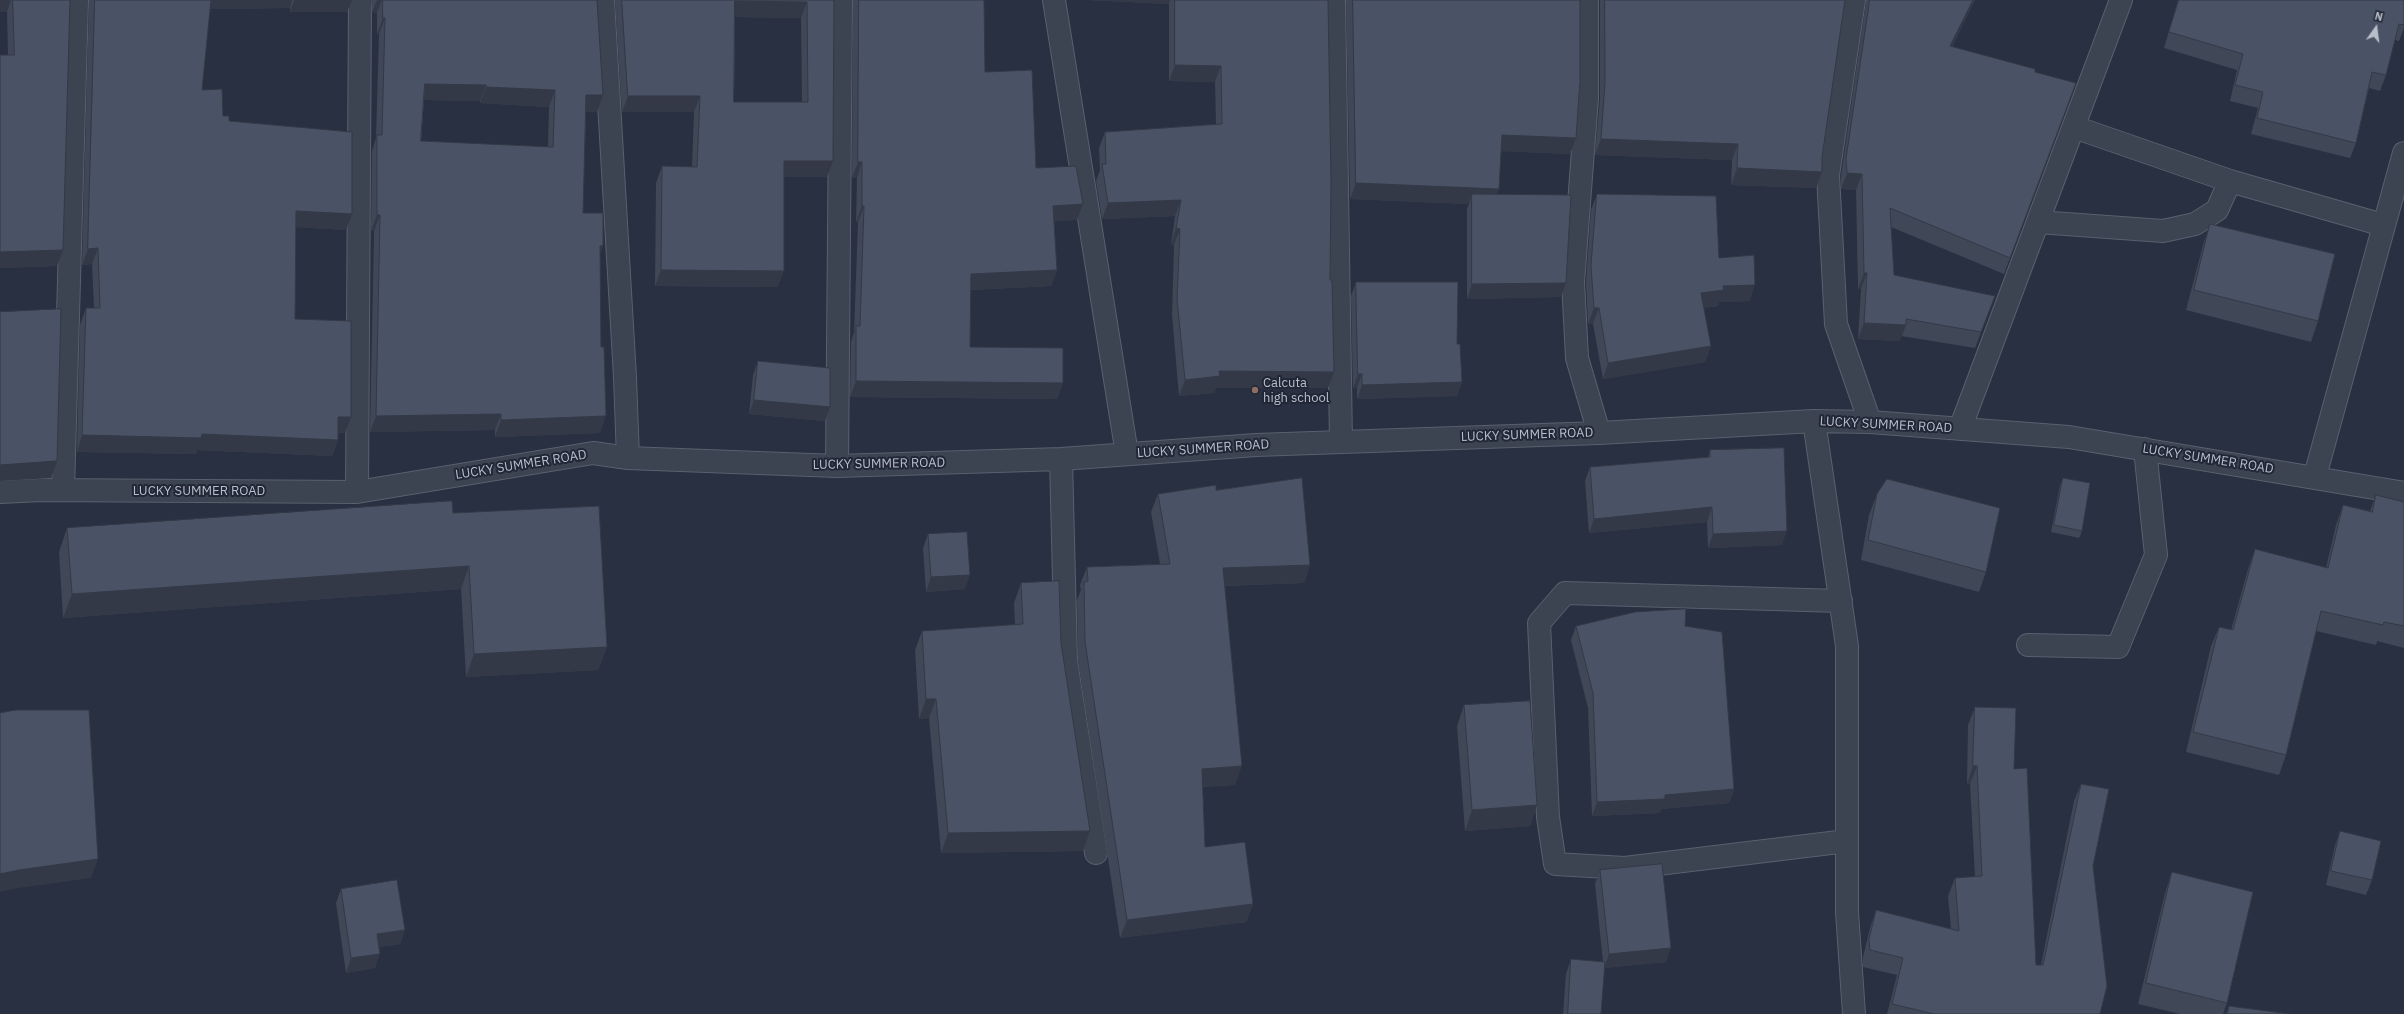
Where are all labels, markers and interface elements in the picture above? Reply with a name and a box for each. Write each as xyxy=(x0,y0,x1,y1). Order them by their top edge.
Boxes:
north arrow xyxy=(2356,8,2396,48)
text: N xyxy=(2373,9,2384,24)
place label: Calcuta high school xyxy=(1263,375,1329,406)
marker: Calcuta high school xyxy=(1250,385,1260,395)
street label: LUCKY SUMMER ROAD xyxy=(1819,414,1953,436)
street label: LUCKY SUMMER ROAD xyxy=(1460,425,1594,445)
street label: LUCKY SUMMER ROAD xyxy=(1136,437,1270,461)
street label: LUCKY SUMMER ROAD xyxy=(2141,441,2275,477)
street label: LUCKY SUMMER ROAD xyxy=(454,447,588,483)
street label: LUCKY SUMMER ROAD xyxy=(813,455,945,473)
street label: LUCKY SUMMER ROAD xyxy=(133,483,265,499)

